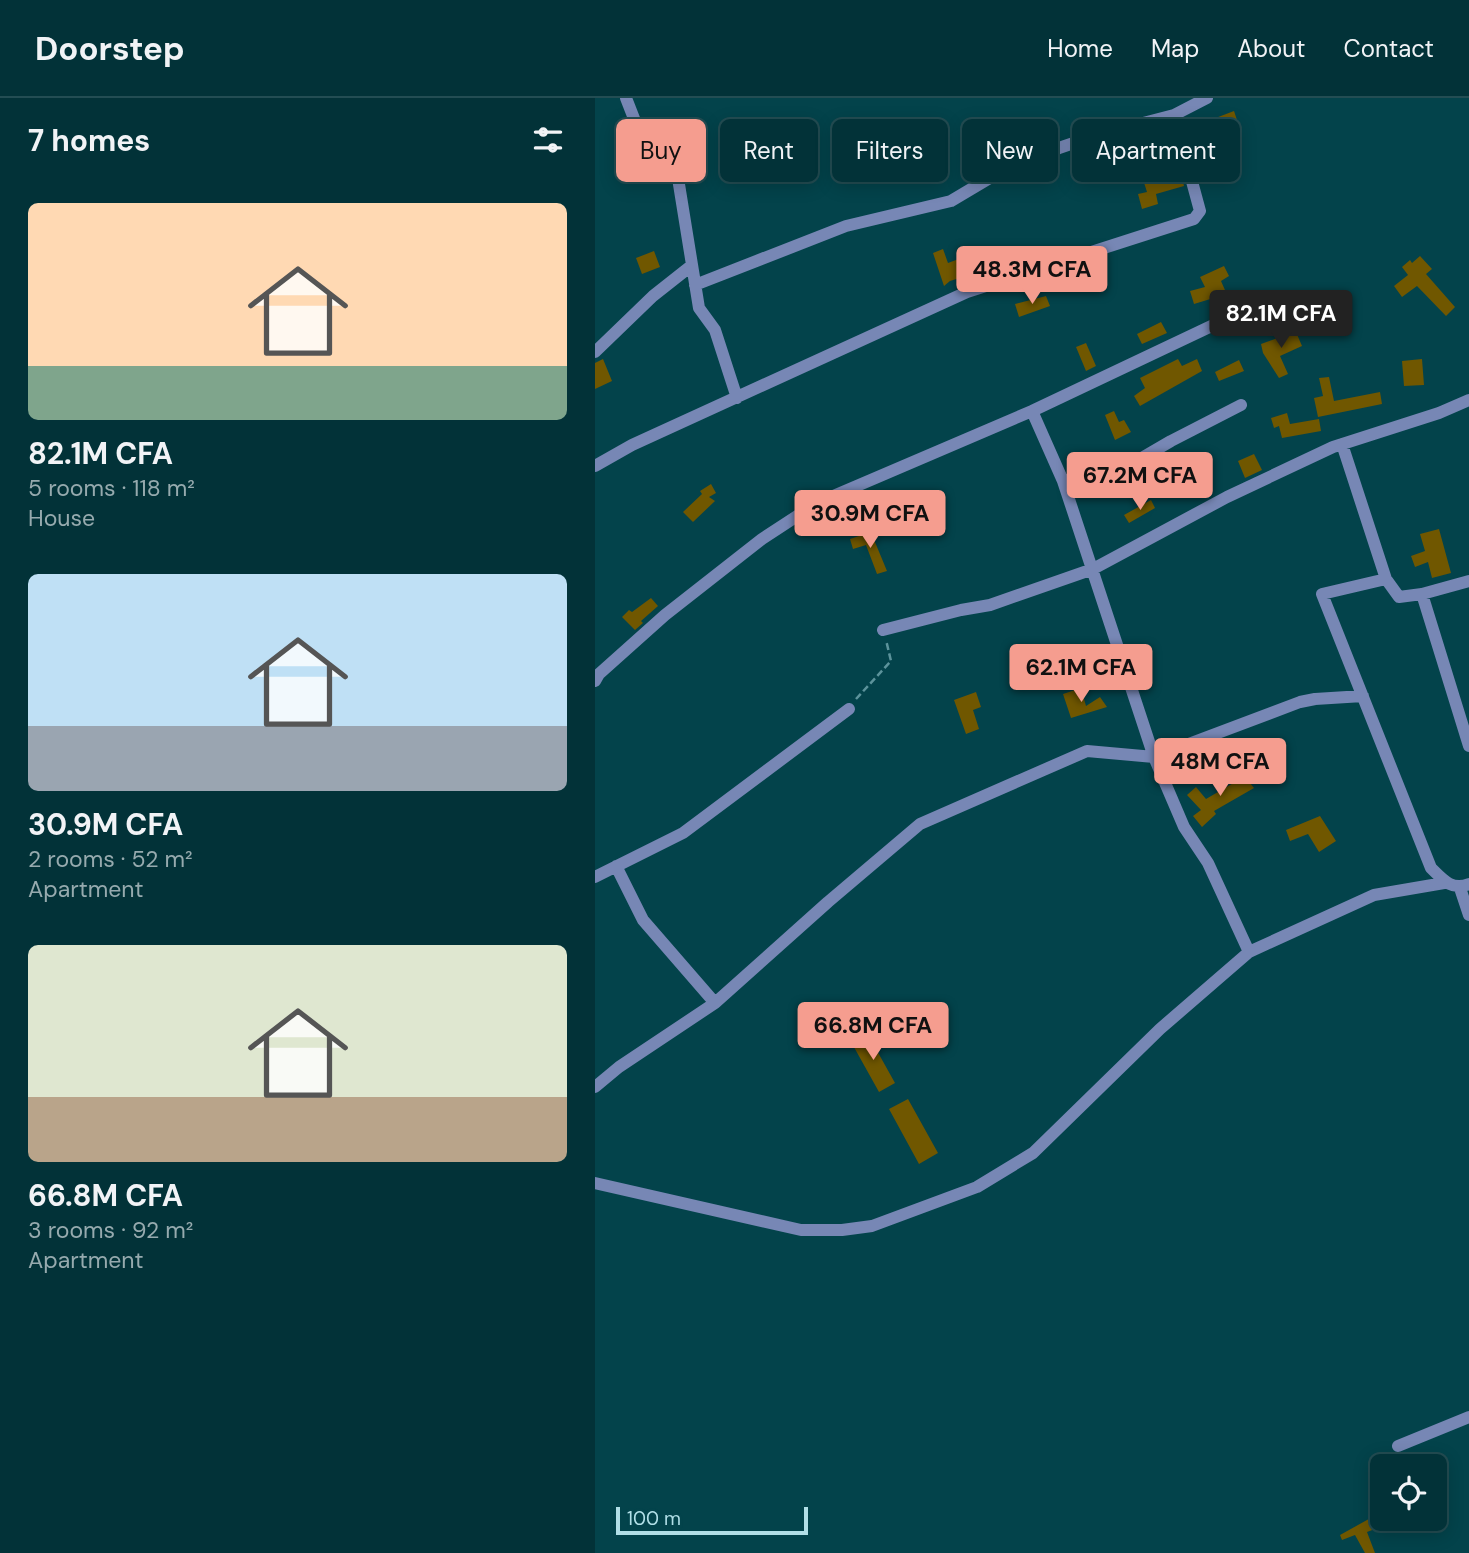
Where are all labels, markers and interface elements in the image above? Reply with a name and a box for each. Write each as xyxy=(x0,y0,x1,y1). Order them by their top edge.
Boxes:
text: Doorstep xyxy=(35,27,185,70)
text: Home xyxy=(1047,33,1113,64)
text: Map xyxy=(1151,33,1199,64)
text: About xyxy=(1237,33,1306,64)
text: Contact xyxy=(1344,33,1434,64)
chip: Buy xyxy=(616,119,706,182)
chip: Rent xyxy=(720,119,818,182)
chip: Filters xyxy=(832,119,948,182)
chip: New xyxy=(962,119,1058,182)
chip: Apartment xyxy=(1072,119,1240,182)
text: 7 homes xyxy=(28,121,150,160)
icon: filters xyxy=(529,121,567,159)
pin: 48.3M CFA xyxy=(952,246,1112,306)
icon: home xyxy=(235,248,361,374)
text: 48.3M CFA xyxy=(972,254,1092,284)
pin: 82.1M CFA xyxy=(1201,290,1361,350)
text: 82.1M CFA xyxy=(1225,298,1337,328)
text: 82.1M CFA xyxy=(28,434,173,473)
pin: 67.2M CFA xyxy=(1060,452,1220,512)
text: 67.2M CFA xyxy=(1083,460,1197,490)
text: 5 rooms · 118 m² xyxy=(28,473,195,503)
pin: 30.9M CFA xyxy=(790,490,950,550)
text: 30.9M CFA xyxy=(811,498,929,528)
text: House xyxy=(28,503,95,533)
icon: home xyxy=(235,619,361,745)
pin: 62.1M CFA xyxy=(1001,644,1161,704)
text: 62.1M CFA xyxy=(1025,652,1137,682)
pin: 48M CFA xyxy=(1155,738,1285,798)
text: 48M CFA xyxy=(1170,746,1270,776)
text: 30.9M CFA xyxy=(28,805,183,844)
text: 2 rooms · 52 m² xyxy=(28,844,193,874)
text: Apartment xyxy=(28,874,143,904)
icon: home xyxy=(235,990,361,1116)
pin: 66.8M CFA xyxy=(793,1002,953,1062)
text: 66.8M CFA xyxy=(814,1010,932,1040)
text: 66.8M CFA xyxy=(28,1176,183,1215)
text: 3 rooms · 92 m² xyxy=(28,1215,193,1245)
text: Apartment xyxy=(28,1245,143,1275)
map controls xyxy=(1370,1454,1447,1531)
button: locate xyxy=(1370,1454,1447,1531)
scale bar xyxy=(616,1504,809,1536)
text: 100 m xyxy=(627,1506,681,1531)

